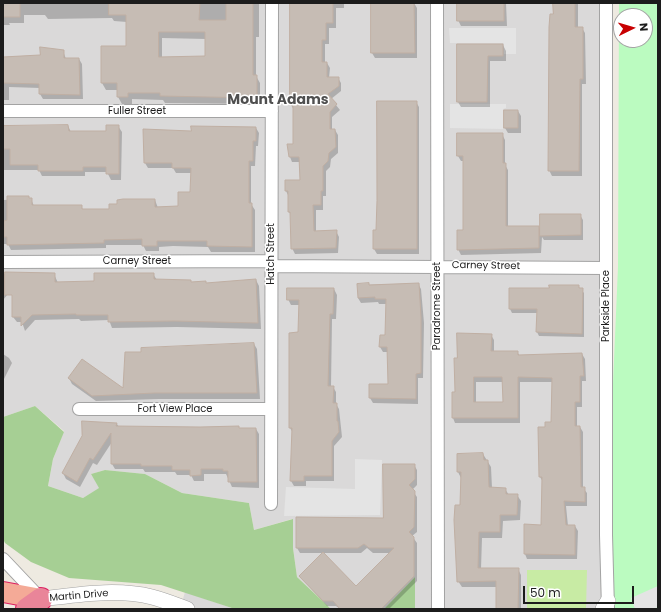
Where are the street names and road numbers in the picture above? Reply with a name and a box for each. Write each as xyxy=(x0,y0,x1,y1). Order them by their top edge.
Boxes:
street label: Fuller Street xyxy=(108,105,166,117)
street label: Hatch Street xyxy=(265,223,277,285)
street label: Carney Street xyxy=(103,255,171,267)
street label: Carney Street xyxy=(452,259,520,273)
street label: Paradrome Street xyxy=(431,262,443,350)
street label: Parkside Place xyxy=(600,270,612,342)
street label: Fort View Place xyxy=(137,403,213,415)
street label: Martin Drive xyxy=(49,587,109,605)

